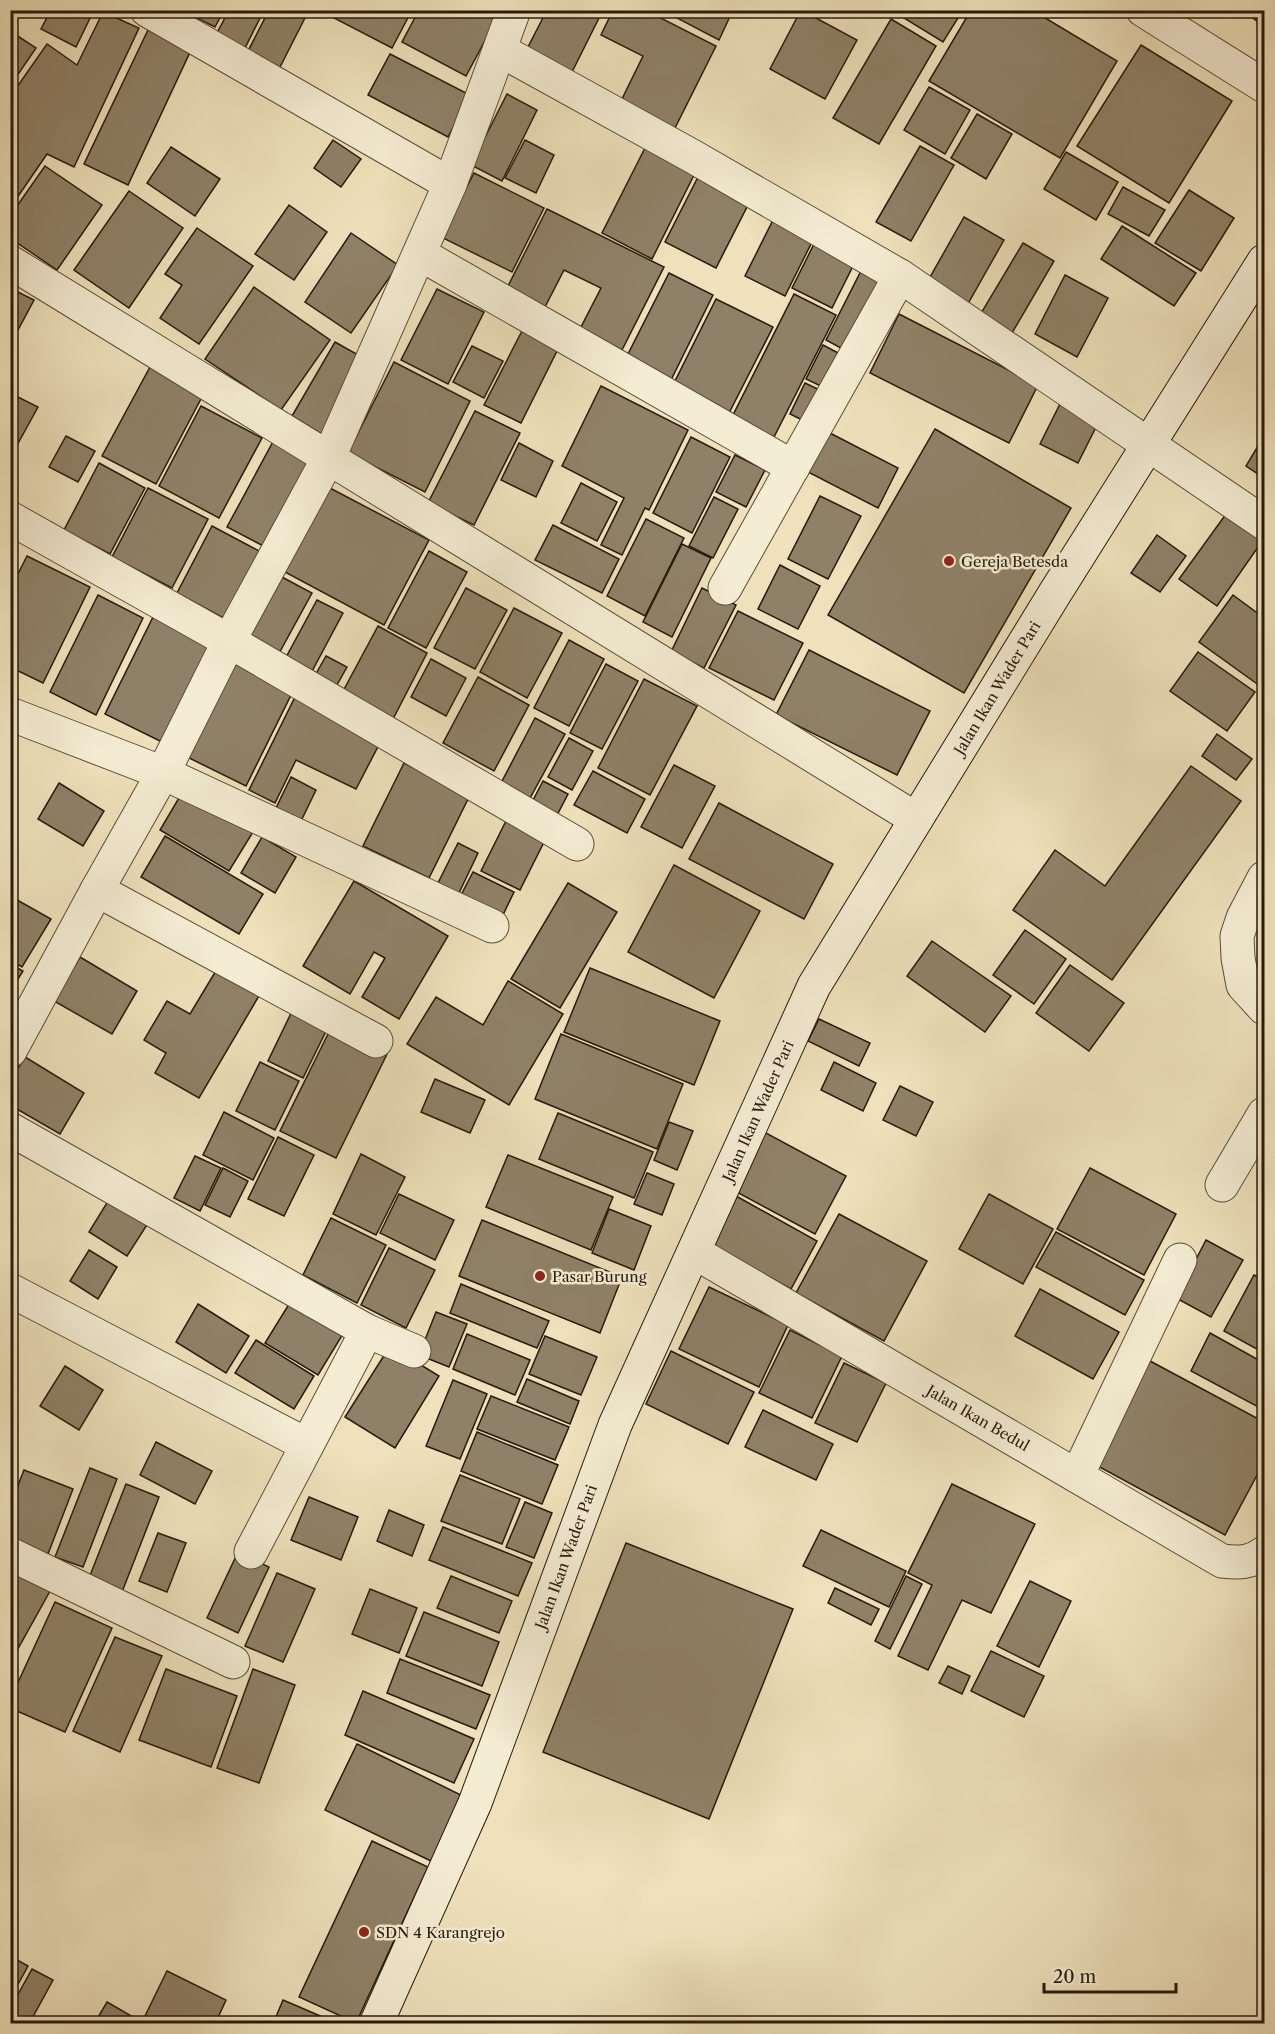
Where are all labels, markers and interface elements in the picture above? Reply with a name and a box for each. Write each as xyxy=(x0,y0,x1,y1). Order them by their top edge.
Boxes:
place label: Gereja Betesda xyxy=(961,552,1068,571)
marker: Gereja Betesda xyxy=(942,554,956,568)
street label: Jalan Ikan Wader Pari xyxy=(949,617,1045,760)
street label: Jalan Ikan Wader Pari xyxy=(717,1037,798,1186)
place label: Pasar Burung xyxy=(552,1267,647,1286)
marker: Pasar Burung xyxy=(533,1269,547,1283)
street label: Jalan Ikan Bedul xyxy=(921,1380,1033,1455)
street label: Jalan Ikan Wader Pari xyxy=(530,1482,601,1634)
place label: SDN 4 Karangrejo xyxy=(376,1923,505,1942)
marker: SDN 4 Karangrejo xyxy=(357,1925,371,1939)
scale bar xyxy=(1044,1956,1176,1994)
text: 20 m xyxy=(1053,1966,1097,1988)

